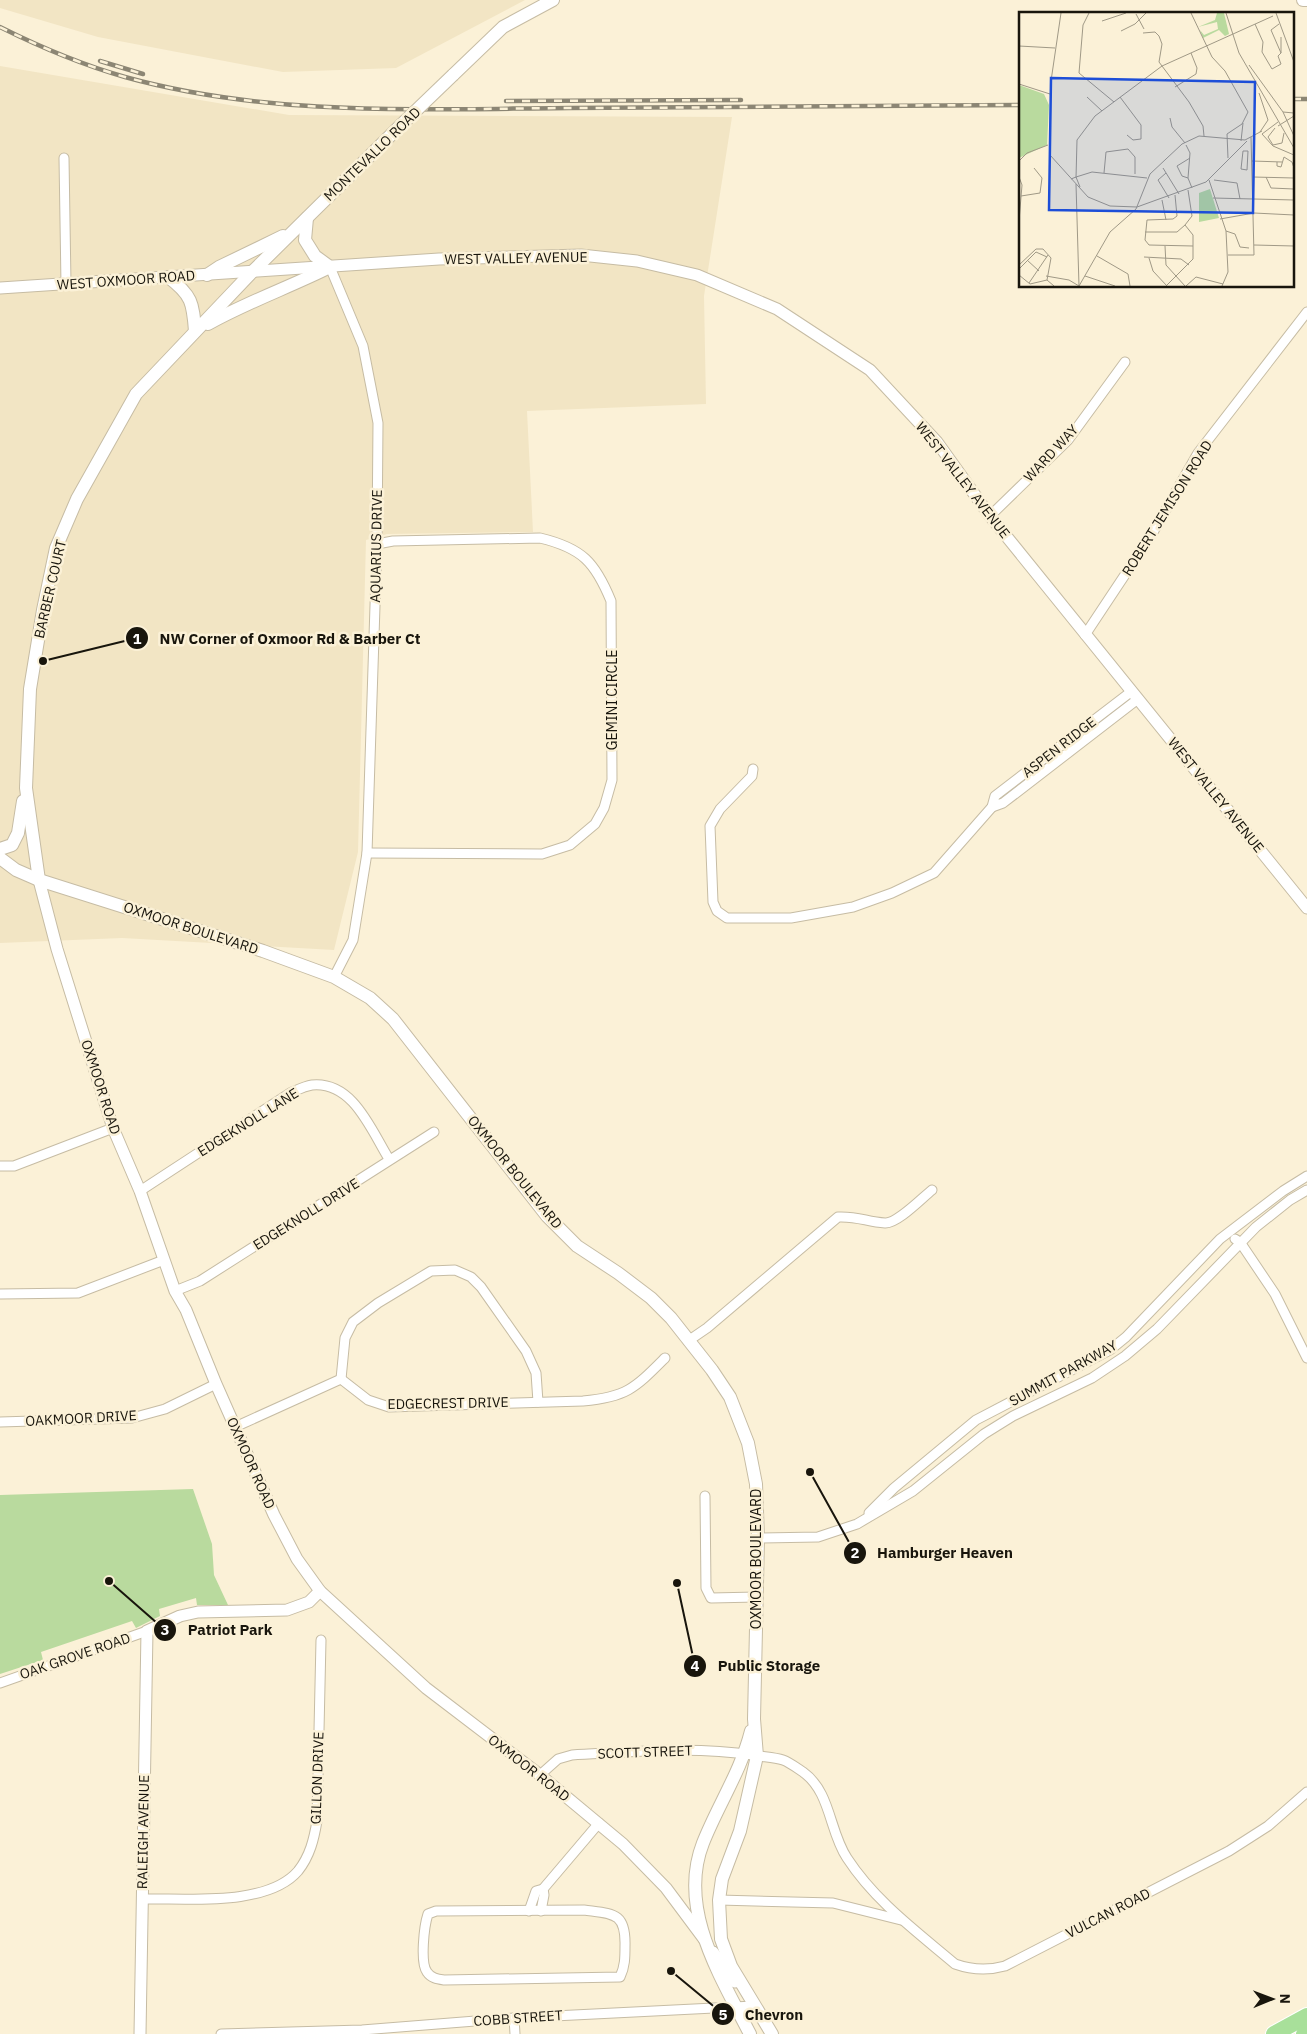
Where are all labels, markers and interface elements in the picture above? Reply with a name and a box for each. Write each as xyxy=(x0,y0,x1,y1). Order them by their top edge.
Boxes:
inset map xyxy=(1019,12,1294,288)
street label: MONTEVALLO ROAD xyxy=(320,103,424,205)
street label: WEST VALLEY AVENUE xyxy=(444,248,588,268)
street label: WEST OXMOOR ROAD xyxy=(56,266,196,294)
street label: WEST VALLEY AVENUE xyxy=(912,418,1014,542)
street label: WARD WAY xyxy=(1020,420,1083,485)
street label: ROBERT JEMISON ROAD xyxy=(1118,437,1216,579)
street label: AQUARIUS DRIVE xyxy=(366,489,386,603)
street label: BARBER COURT xyxy=(30,538,70,640)
callout: NW Corner of Oxmoor Rd & Barber Ct xyxy=(124,623,430,653)
text: 1 xyxy=(132,629,142,648)
text: NW Corner of Oxmoor Rd & Barber Ct xyxy=(160,629,421,648)
street label: GEMINI CIRCLE xyxy=(603,650,621,750)
street label: ASPEN RIDGE xyxy=(1018,713,1100,781)
street label: WEST VALLEY AVENUE xyxy=(1164,734,1268,856)
street label: OXMOOR BOULEVARD xyxy=(121,898,261,958)
street label: OXMOOR ROAD xyxy=(77,1037,125,1137)
street label: EDGEKNOLL LANE xyxy=(194,1084,302,1160)
street label: OXMOOR BOULEVARD xyxy=(464,1112,566,1232)
street label: EDGEKNOLL DRIVE xyxy=(249,1174,363,1254)
street label: SUMMIT PARKWAY xyxy=(1006,1336,1121,1410)
street label: EDGECREST DRIVE xyxy=(387,1393,509,1413)
street label: OAKMOOR DRIVE xyxy=(25,1406,137,1430)
street label: OXMOOR ROAD xyxy=(223,1414,279,1512)
street label: OXMOOR BOULEVARD xyxy=(747,1489,765,1629)
callout: Hamburger Heaven xyxy=(842,1538,1023,1568)
text: 2 xyxy=(850,1543,860,1562)
text: Hamburger Heaven xyxy=(877,1543,1013,1562)
callout: Patriot Park xyxy=(152,1615,282,1645)
text: 3 xyxy=(160,1620,170,1639)
text: Patriot Park xyxy=(188,1620,273,1639)
street label: OAK GROVE ROAD xyxy=(17,1629,133,1683)
callout: Public Storage xyxy=(683,1651,830,1681)
text: 4 xyxy=(690,1656,700,1675)
text: Public Storage xyxy=(718,1656,820,1675)
street label: GILLON DRIVE xyxy=(306,1731,328,1825)
street label: OXMOOR ROAD xyxy=(485,1731,573,1805)
street label: SCOTT STREET xyxy=(597,1741,693,1763)
street label: RALEIGH AVENUE xyxy=(133,1775,153,1889)
street label: VULCAN ROAD xyxy=(1063,1884,1153,1942)
north arrow xyxy=(1247,1974,1297,2024)
text: N xyxy=(1276,1994,1294,2004)
callout: Chevron xyxy=(710,1999,814,2029)
text: 5 xyxy=(718,2005,728,2024)
text: Chevron xyxy=(745,2005,803,2024)
street label: COBB STREET xyxy=(473,2006,563,2030)

